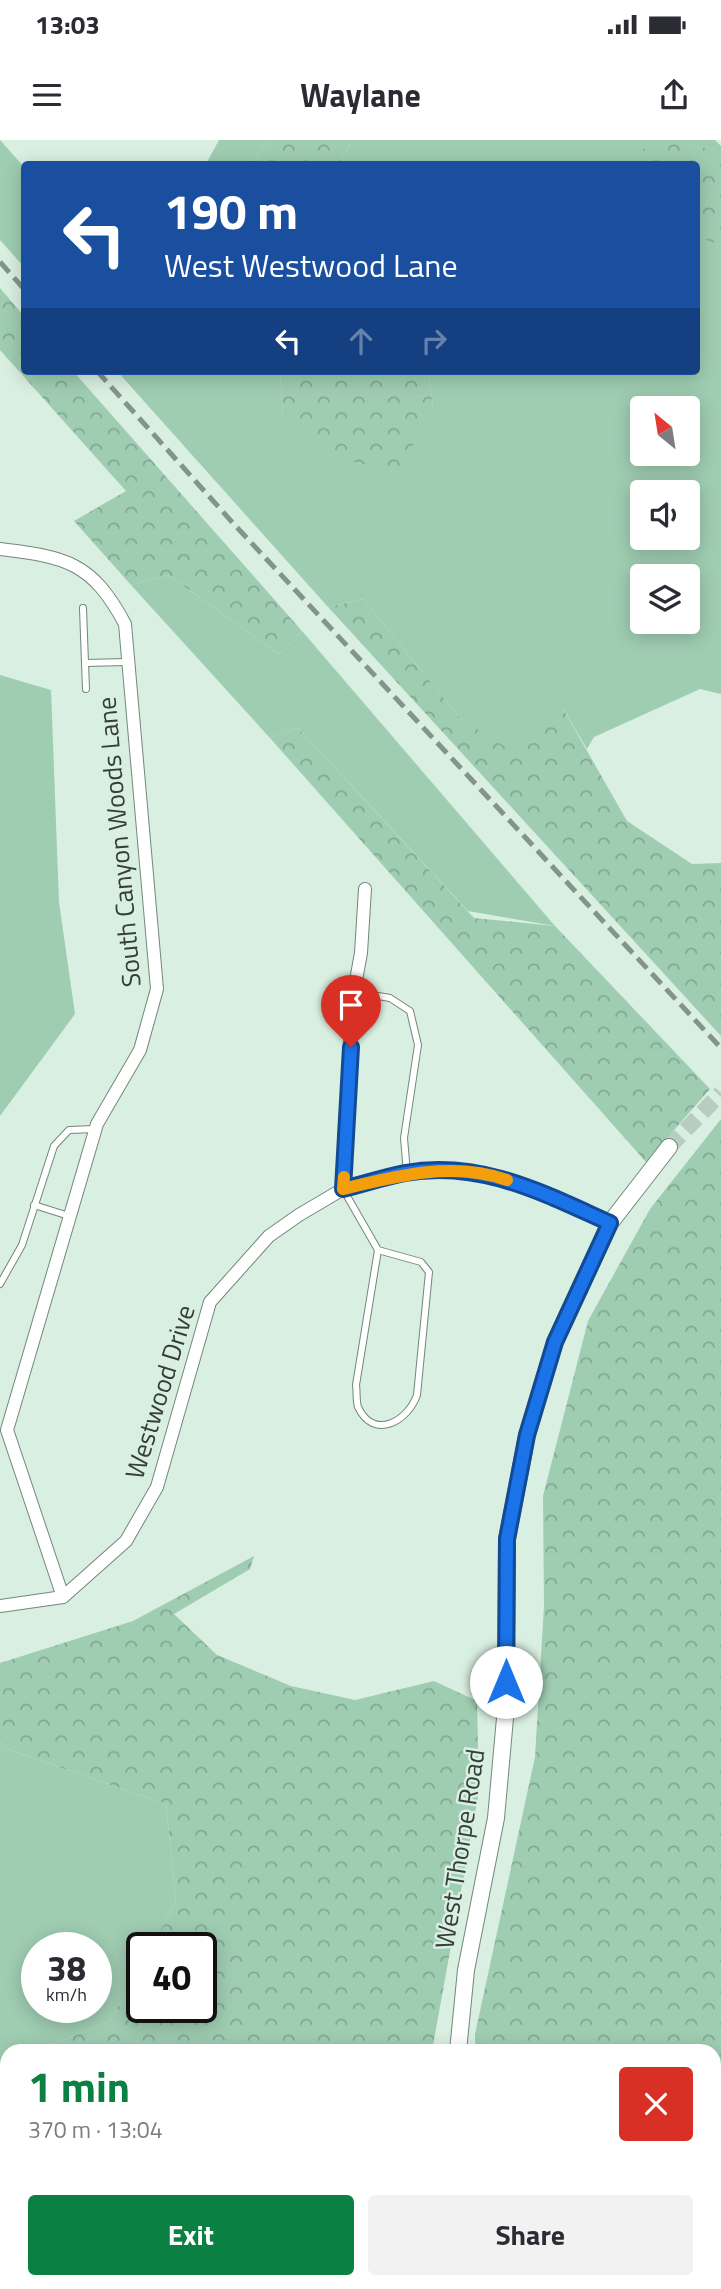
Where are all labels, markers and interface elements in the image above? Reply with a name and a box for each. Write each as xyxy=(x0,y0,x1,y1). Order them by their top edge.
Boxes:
text: 13:03 xyxy=(35,5,100,44)
text: Waylane xyxy=(300,71,421,119)
icon: menu xyxy=(28,76,66,114)
icon: share xyxy=(655,76,693,114)
text: 190 m xyxy=(164,173,298,248)
icon: left xyxy=(49,189,140,280)
text: West Westwood Lane xyxy=(164,241,458,289)
icon: left xyxy=(269,322,307,360)
icon: ahead xyxy=(342,322,380,360)
icon: right xyxy=(415,322,453,360)
north arrow xyxy=(630,396,700,466)
map controls xyxy=(630,396,700,634)
button: sound xyxy=(630,480,700,550)
button: layers xyxy=(630,564,700,634)
street label: South Canyon Woods Lane xyxy=(86,695,151,989)
pin xyxy=(321,975,381,1047)
icon: arrive xyxy=(332,986,370,1024)
street label: Westwood Drive xyxy=(115,1300,205,1484)
position arrow xyxy=(469,1645,543,1719)
street label: West Thorpe Road xyxy=(424,1746,495,1952)
speed limit sign: 40 xyxy=(126,1932,217,2023)
text: 38 xyxy=(47,1941,86,1995)
text: km/h xyxy=(46,1981,87,2008)
text: 1 min xyxy=(28,2054,130,2118)
button: close xyxy=(619,2067,693,2141)
text: 370 m · 13:04 xyxy=(28,2112,163,2147)
button: Exit xyxy=(28,2195,354,2275)
button: Share xyxy=(368,2195,693,2275)

